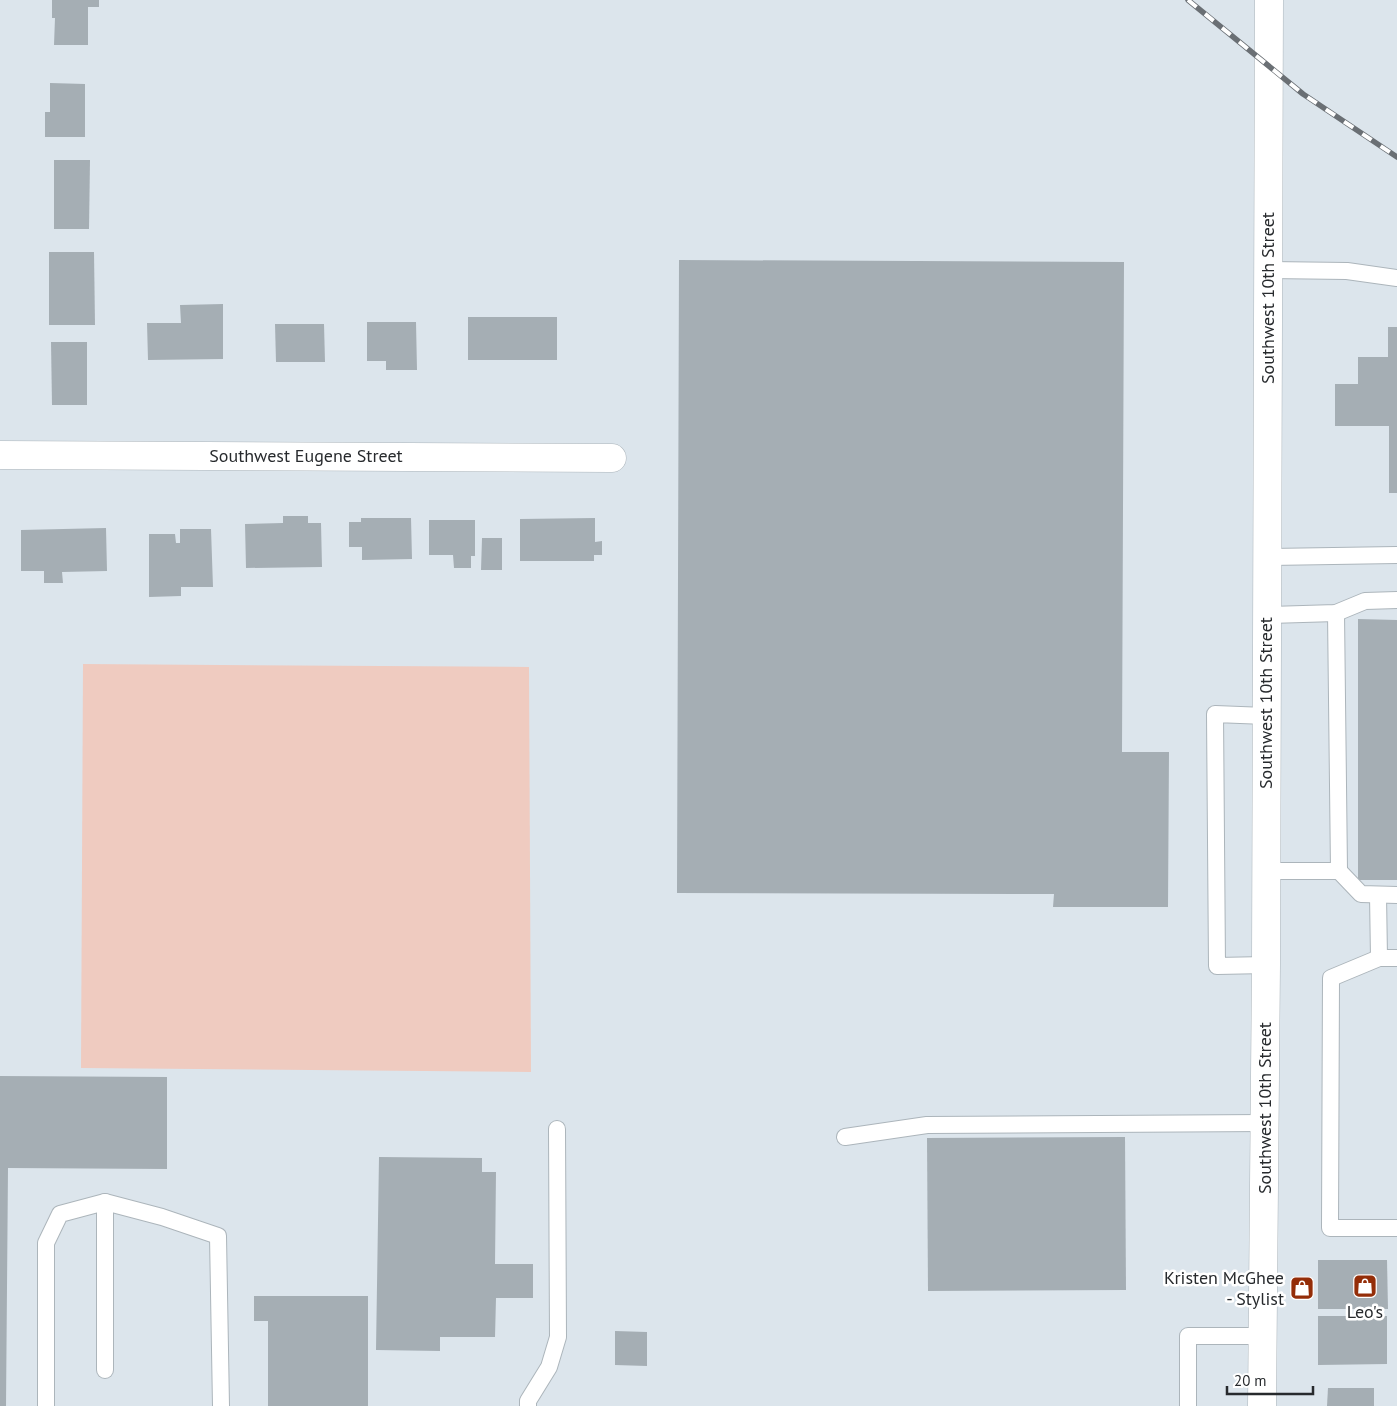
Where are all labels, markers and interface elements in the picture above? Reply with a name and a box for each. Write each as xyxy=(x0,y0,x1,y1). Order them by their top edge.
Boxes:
street label: Southwest 10th Street xyxy=(1256,212,1279,384)
street label: Southwest Eugene Street xyxy=(209,444,403,467)
street label: Southwest 10th Street xyxy=(1254,617,1277,789)
street label: Southwest 10th Street xyxy=(1253,1022,1276,1194)
place label: Kristen McGhee - Stylist xyxy=(1164,1266,1284,1310)
shop icon: Leo's xyxy=(1352,1273,1378,1299)
shop icon: Kristen McGhee - Stylist xyxy=(1289,1275,1315,1301)
place label: Leo's xyxy=(1347,1300,1383,1323)
scale bar xyxy=(1227,1364,1313,1396)
text: 20 m xyxy=(1234,1371,1267,1390)

